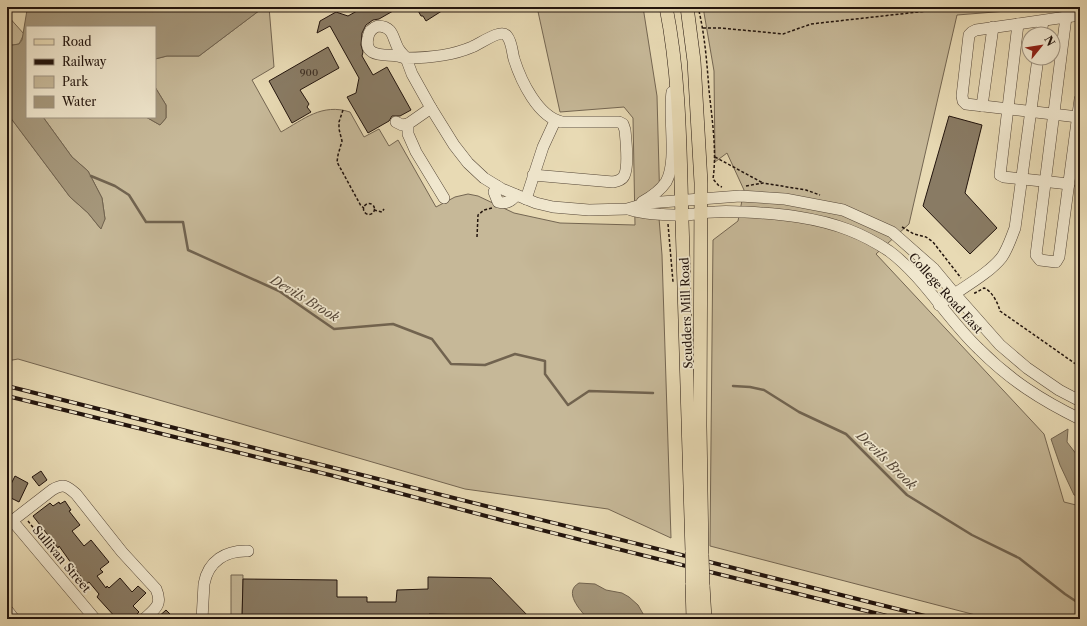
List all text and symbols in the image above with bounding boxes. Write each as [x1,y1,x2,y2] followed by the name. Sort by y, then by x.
[26,26,156,118] legend
[1021,26,1061,66] north arrow
[1041,33,1058,49] text: N
[62,34,92,49] text: Road
[62,54,107,69] text: Railway
[300,66,318,79] house number: 900
[62,74,89,89] text: Park
[61,94,96,109] text: Water
[906,250,987,337] street label: College Road East
[677,256,695,369] street label: Scudders Mill Road
[267,271,342,325] water label: Devils Brook
[853,427,920,493] water label: Devils Brook
[30,523,95,596] street label: Sullivan Street

